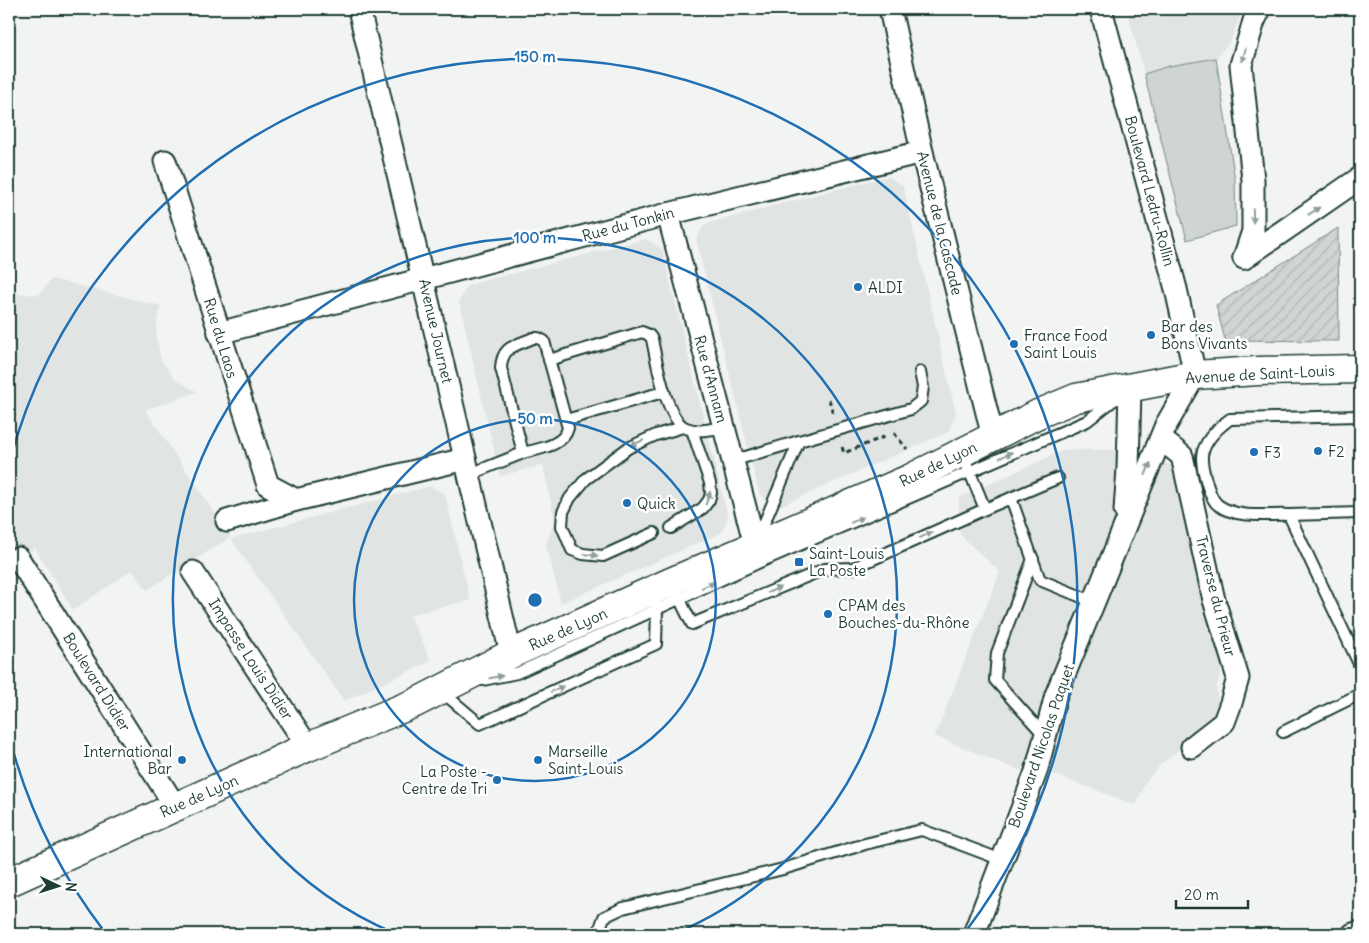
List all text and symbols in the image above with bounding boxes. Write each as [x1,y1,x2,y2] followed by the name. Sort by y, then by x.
[514,47,556,66] text: 150 m
[1240,47,1248,62] one-way arrow
[1121,114,1179,269] street label: Boulevard Ledru-Rollin
[913,149,967,297] street label: Avenue de la Cascade
[580,202,676,245] street label: Rue du Tonkin
[1307,207,1321,216] one-way arrow
[1249,208,1257,224] one-way arrow
[514,228,556,247] text: 100 m
[415,277,457,385] street label: Avenue Journet
[868,278,903,297] place label: ALDI
[852,281,864,293] marker: ALDI
[200,296,242,381] street label: Rue du Laos
[1161,317,1247,353] place label: Bar des Bons Vivants
[1024,326,1108,362] place label: France Food Saint Louis
[1145,329,1157,341] marker: Bar des Bons Vivants
[690,333,732,425] street label: Rue d'Annam
[1008,338,1020,350] marker: France Food Saint Louis
[1185,361,1335,387] street label: Avenue de Saint-Louis
[517,409,553,428] text: 50 m
[896,437,980,491] street label: Rue de Lyon
[630,440,644,448] one-way arrow
[1328,442,1345,461] place label: F2
[1264,443,1281,462] place label: F3
[1312,445,1324,457] marker: F2
[1248,446,1260,458] marker: F3
[999,450,1013,458] one-way arrow
[1145,462,1153,476] one-way arrow
[704,490,712,505] one-way arrow
[637,494,676,513] place label: Quick
[621,497,633,509] marker: Quick
[850,515,864,523] one-way arrow
[919,531,933,539] one-way arrow
[1192,534,1240,658] street label: Traverse du Prieur
[809,544,885,580] place label: Saint-Louis La Poste
[583,551,599,559] one-way arrow
[793,556,805,568] marker: Saint-Louis La Poste
[701,581,715,589] one-way arrow
[767,586,782,593] one-way arrow
[526,591,544,609] centre of rings
[205,595,297,723] street label: Impasse Louis Didier
[838,596,970,632] place label: CPAM des Bouches-du-Rhône
[526,603,610,655] street label: Rue de Lyon
[822,608,834,620] marker: CPAM des Bouches-du-Rhône
[59,629,135,735] street label: Boulevard Didier
[1004,662,1078,830] street label: Boulevard Nicolas Paquet
[488,673,504,681] one-way arrow
[550,685,564,693] one-way arrow
[83,742,172,778] place label: International Bar
[548,742,624,778] place label: Marseille Saint-Louis
[176,754,188,766] marker: International Bar
[532,754,544,766] marker: Marseille Saint-Louis
[402,762,487,798] place label: La Poste - Centre de Tri
[157,770,241,822] street label: Rue de Lyon
[491,774,503,786] marker: La Poste - Centre de Tri
[32,860,82,910] north arrow
[1176,878,1249,910] scale bar
[62,881,80,892] text: N
[1184,885,1219,904] text: 20 m

